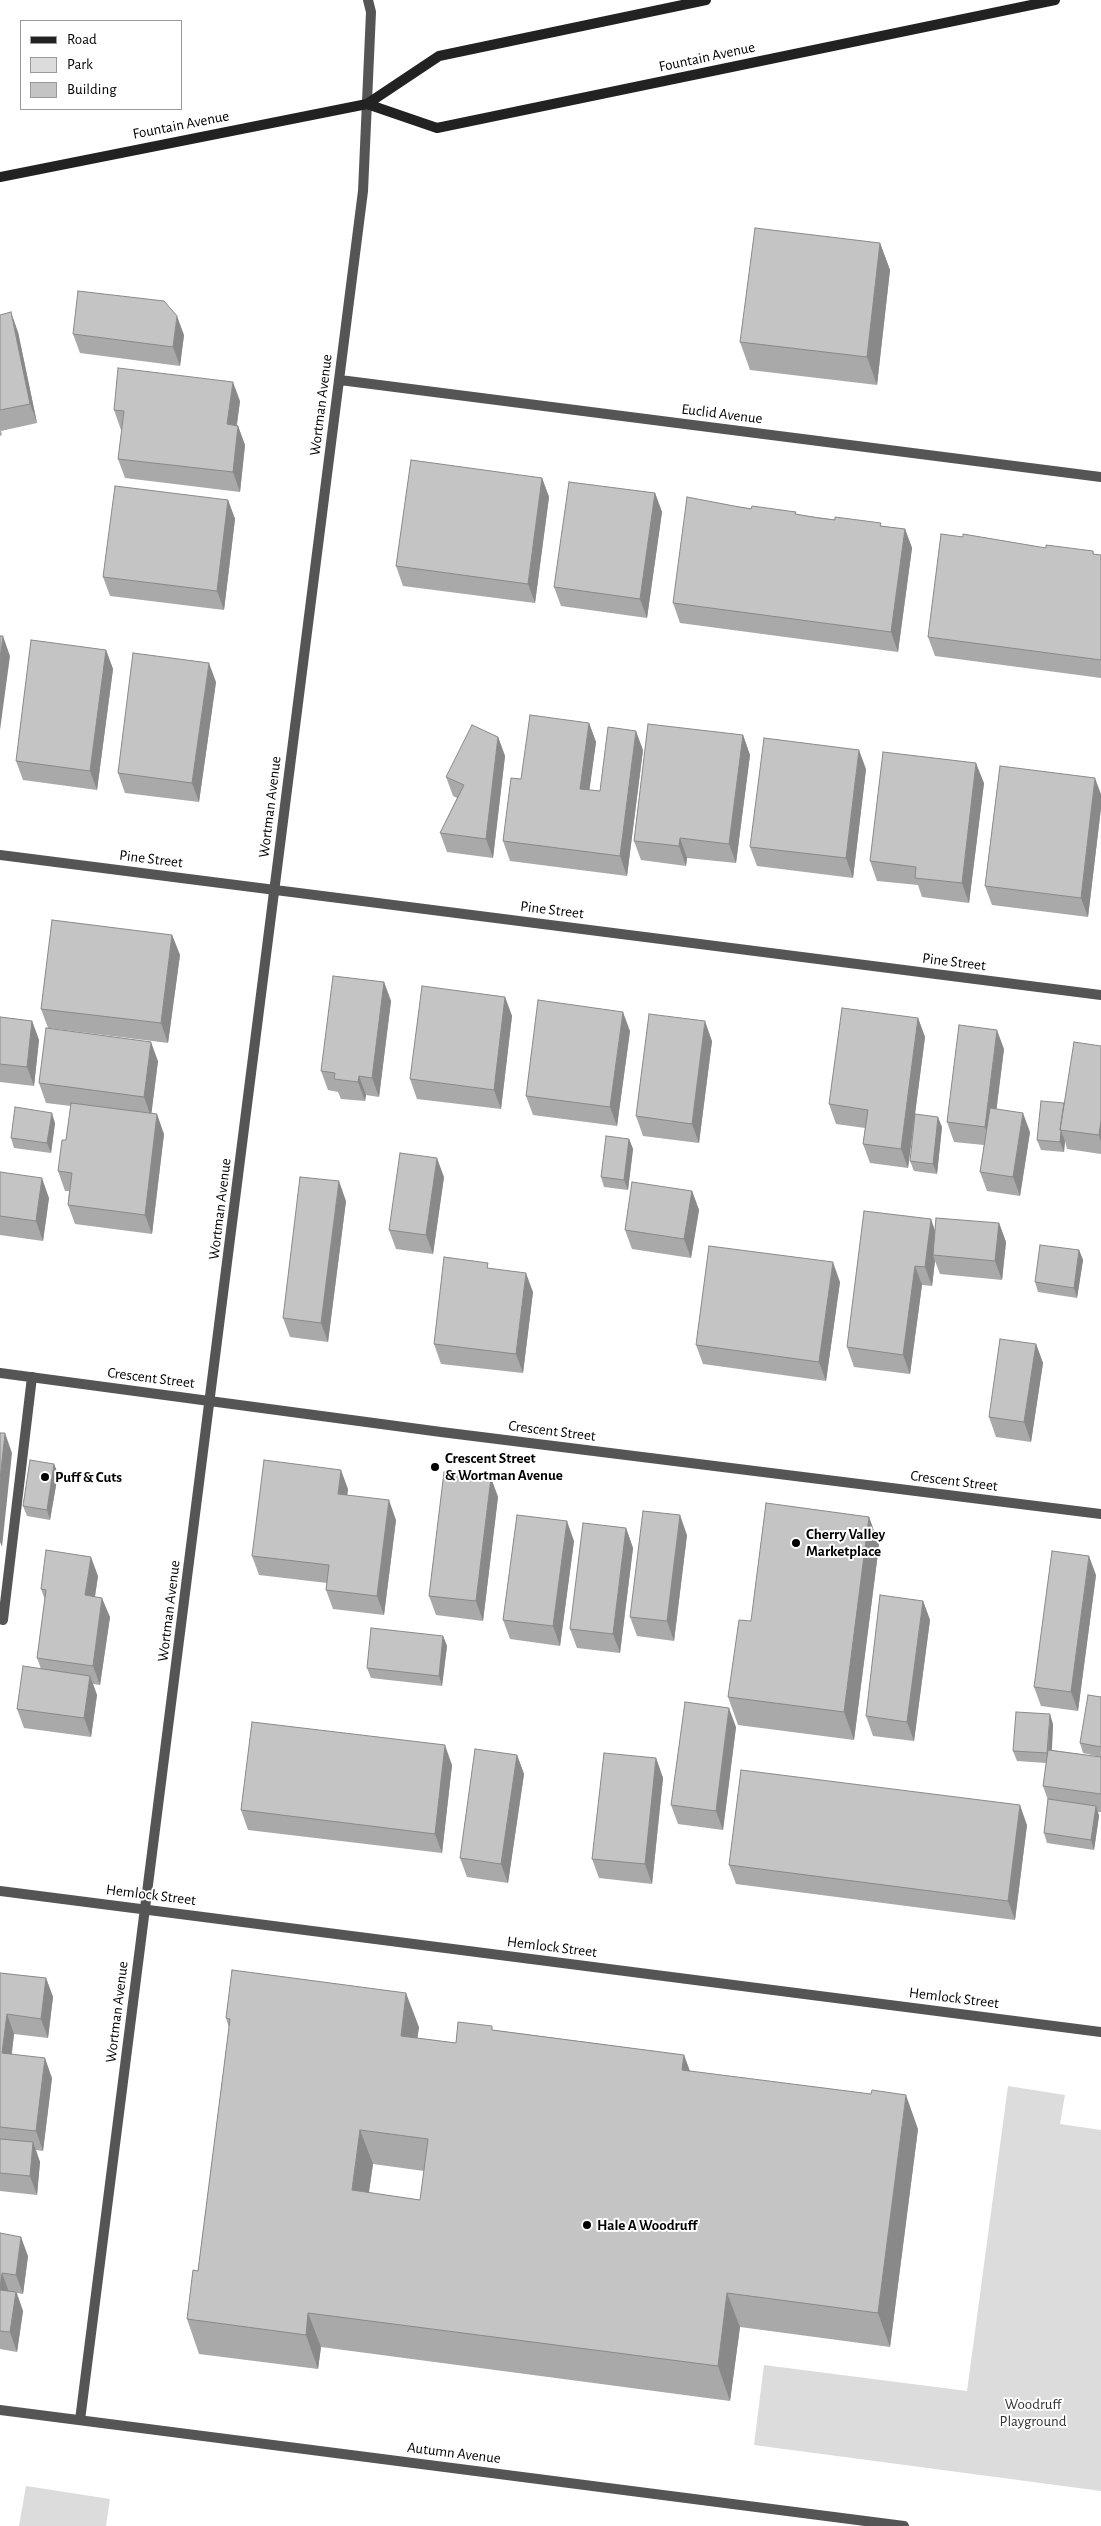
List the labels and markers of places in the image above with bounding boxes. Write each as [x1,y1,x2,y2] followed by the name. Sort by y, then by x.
[445,1449,563,1484] place label: Crescent Street & Wortman Avenue
[429,1461,441,1473] marker: Crescent Street & Wortman Avenue
[55,1468,122,1486] place label: Puff & Cuts
[39,1471,51,1483] marker: Puff & Cuts
[806,1525,885,1560] place label: Cherry Valley Marketplace
[790,1537,802,1549] marker: Cherry Valley Marketplace
[597,2216,697,2234] place label: Hale A Woodruff
[581,2219,593,2231] marker: Hale A Woodruff

